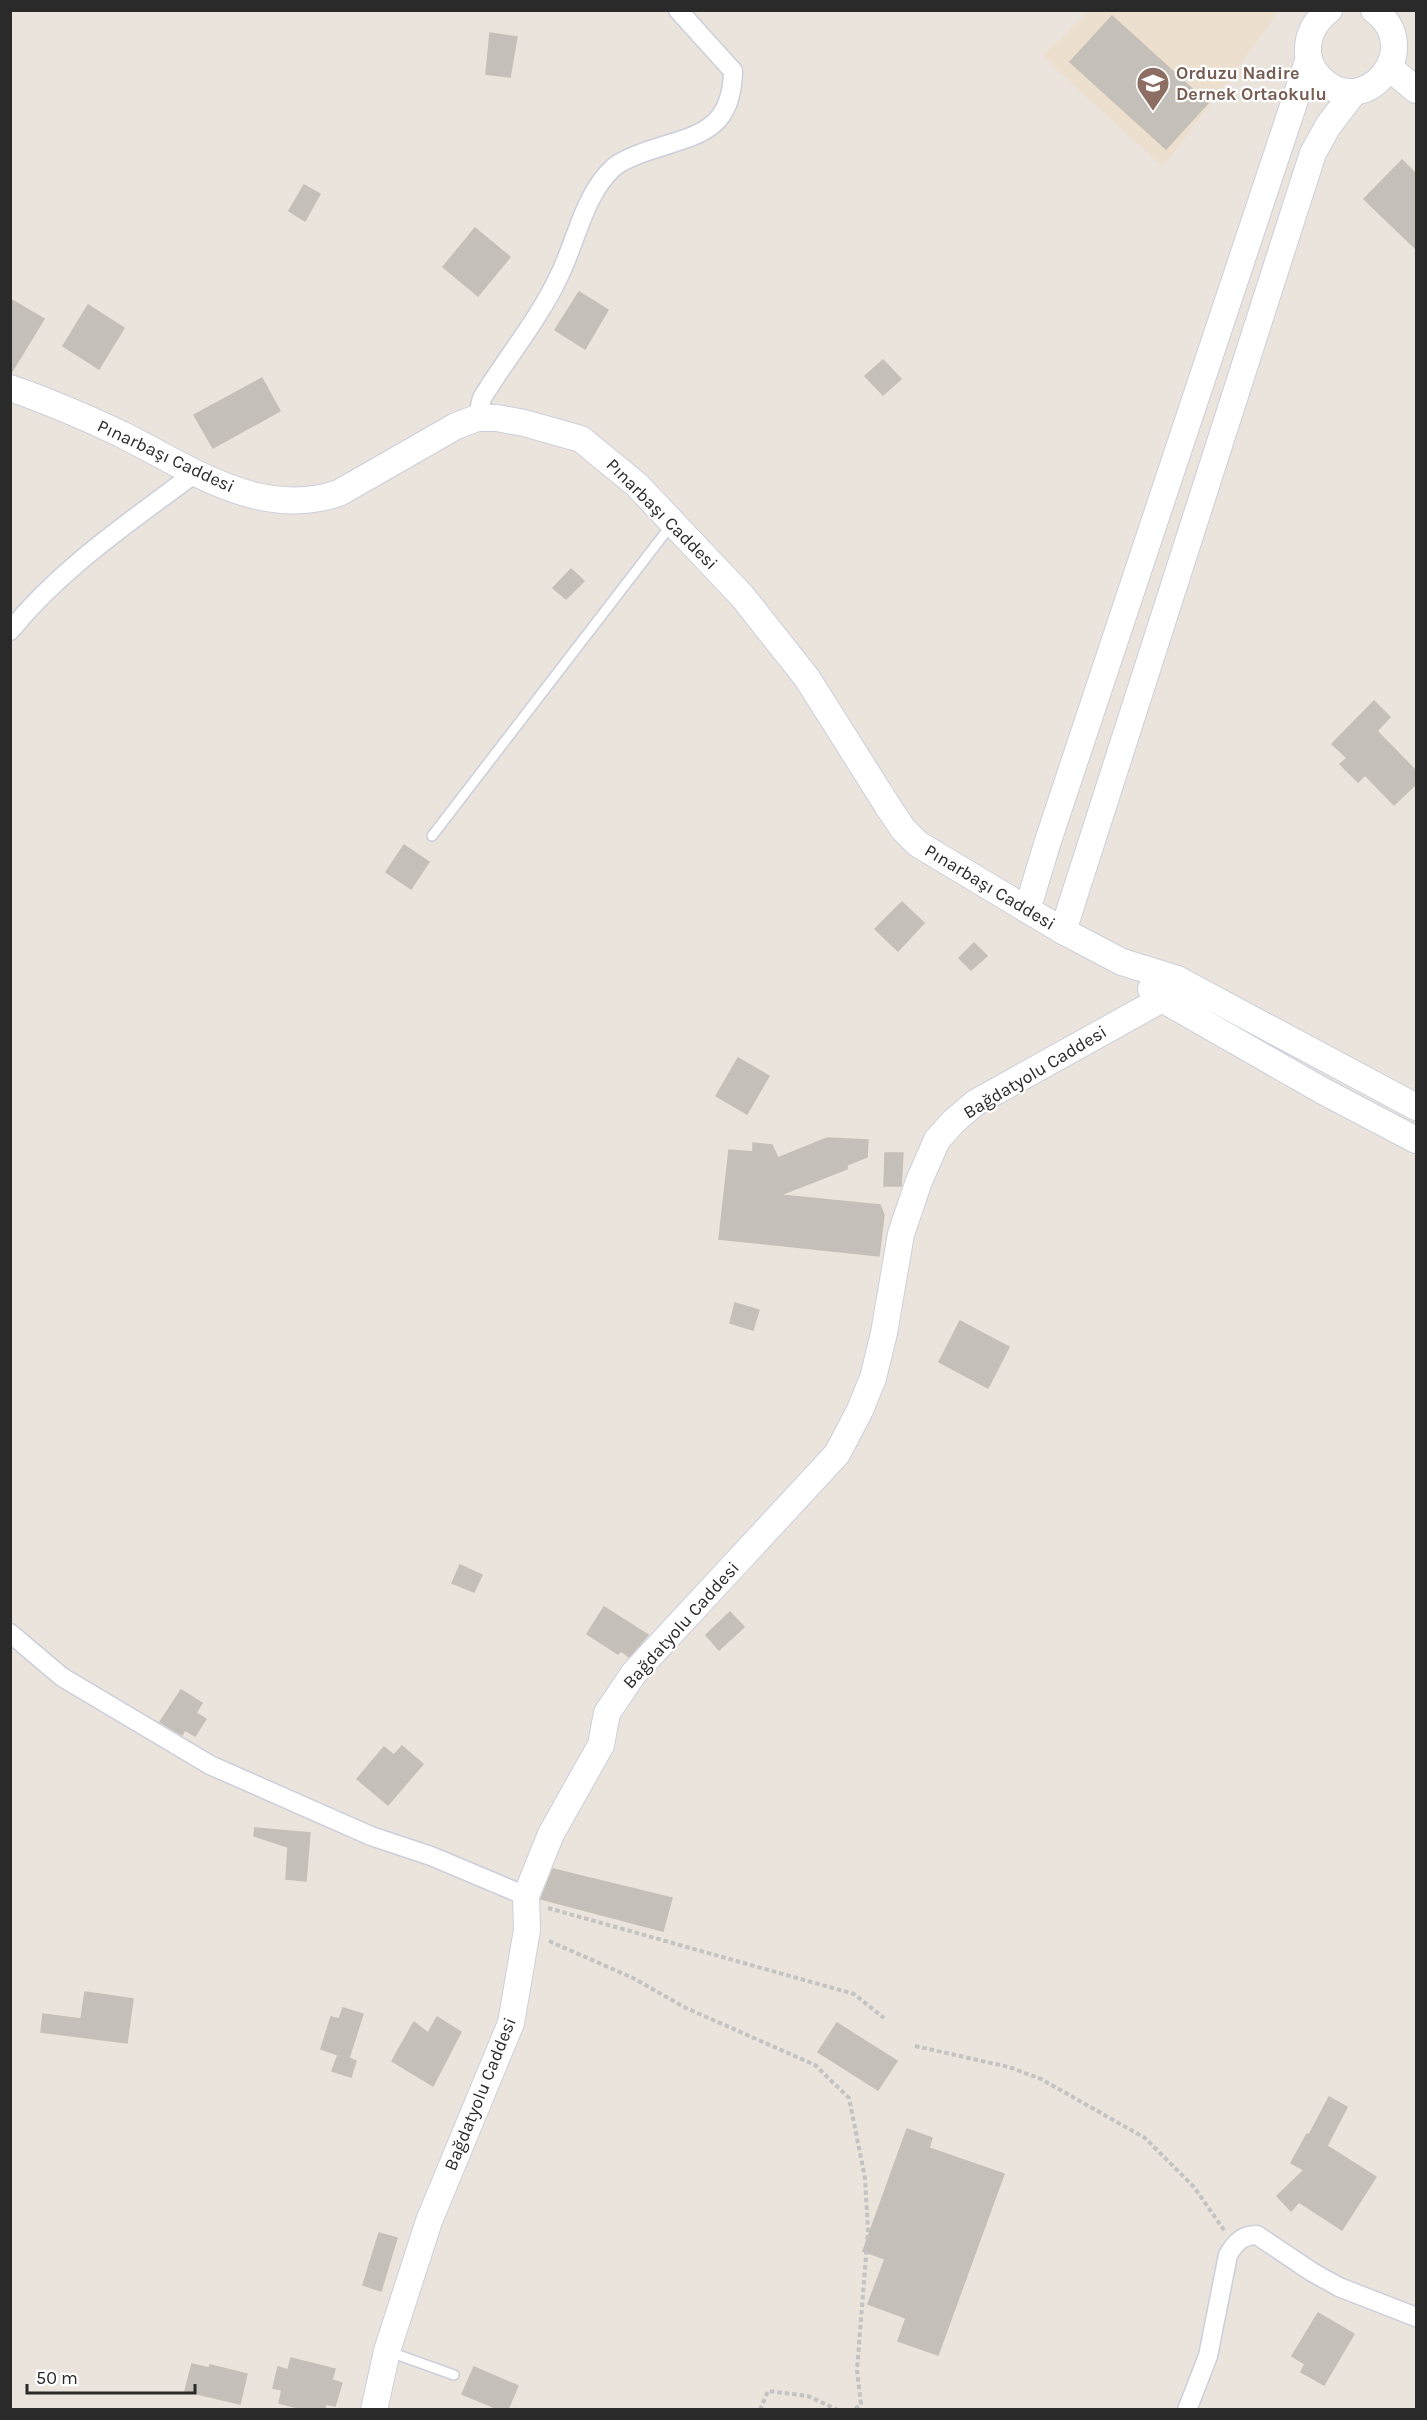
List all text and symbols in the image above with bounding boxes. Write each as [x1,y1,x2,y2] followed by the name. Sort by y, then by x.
[1176,62,1327,105] place label: Orduzu Nadire Dernek Ortaokulu
[1135,65,1171,112] school or university icon: Orduzu Nadire Dernek Ortaokulu
[94,415,238,497] street label: Pınarbaşı Caddesi
[602,454,722,574] street label: Pınarbaşı Caddesi
[921,839,1059,935] street label: Pınarbaşı Caddesi
[959,1020,1111,1124] street label: Bağdatyolu Caddesi
[618,1557,744,1693] street label: Bağdatyolu Caddesi
[439,2014,521,2174] street label: Bağdatyolu Caddesi
[27,2357,195,2395] scale bar
[36,2367,78,2389] text: 50 m

